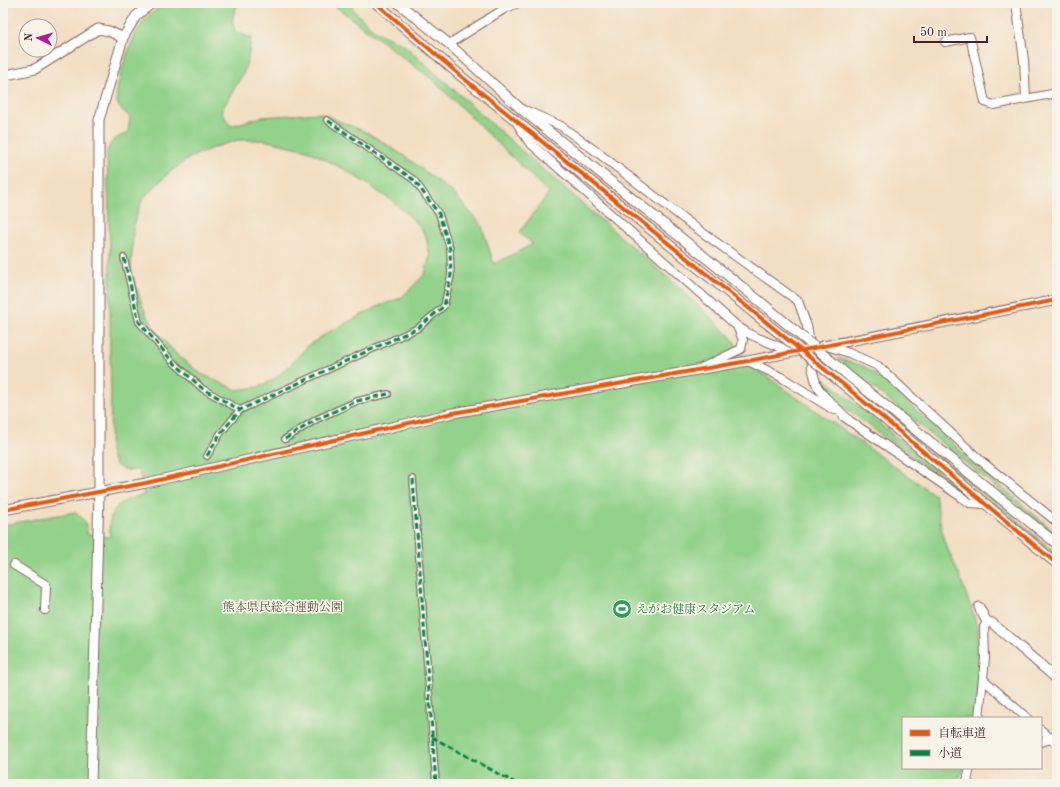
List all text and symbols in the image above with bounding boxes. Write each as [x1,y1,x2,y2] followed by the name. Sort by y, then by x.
[18,18,58,58] north arrow
[914,18,987,44] scale bar
[920,26,947,39] text: 50 m
[24,32,35,42] text: N
[611,598,633,620] sports icon: えがお健康スタジアム
[223,600,343,614] park label: 熊本県民総合運動公園
[636,602,755,616] place label: えがお健康スタジアム
[902,717,1042,769] legend
[938,726,986,740] text: 自転車道
[938,746,962,760] text: 小道

